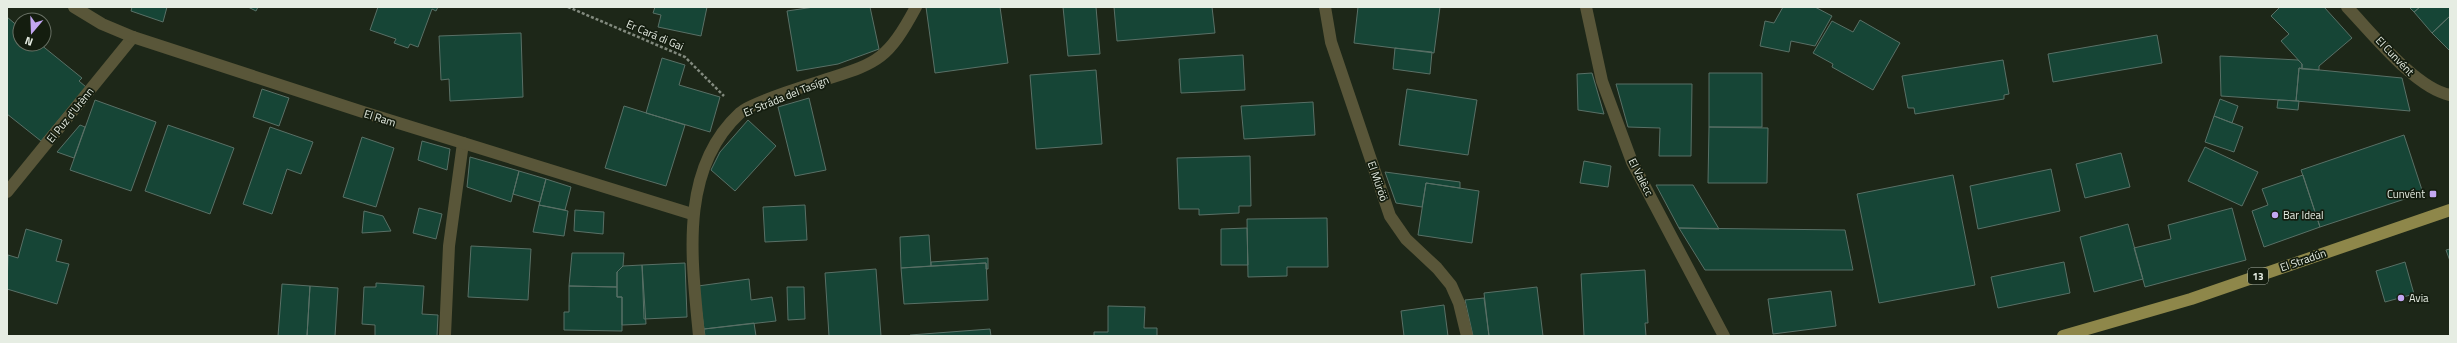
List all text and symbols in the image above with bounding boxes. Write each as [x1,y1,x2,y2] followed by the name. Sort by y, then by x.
[12,12,52,52] north arrow
[624,16,686,54] street label: Er Cará di Gai
[23,33,35,50] text: N
[2372,33,2418,79] street label: El Cunvént
[741,72,831,120] street label: Er Stráda del Tasígn
[43,84,97,146] street label: El Puz d'Urènn
[362,106,398,130] street label: El Ram
[1625,155,1657,199] street label: El Valècc
[1364,159,1392,203] street label: El Müröö
[2387,186,2425,202] place label: Cunvént
[2428,189,2438,199] marker: Cunvént
[2283,207,2324,223] place label: Bar Ideal
[2270,210,2280,220] marker: Bar Ideal
[2278,245,2328,275] street label: El Stradún
[2248,268,2268,284] road number: 13
[2409,290,2429,306] place label: Avia
[2396,293,2406,303] marker: Avia

